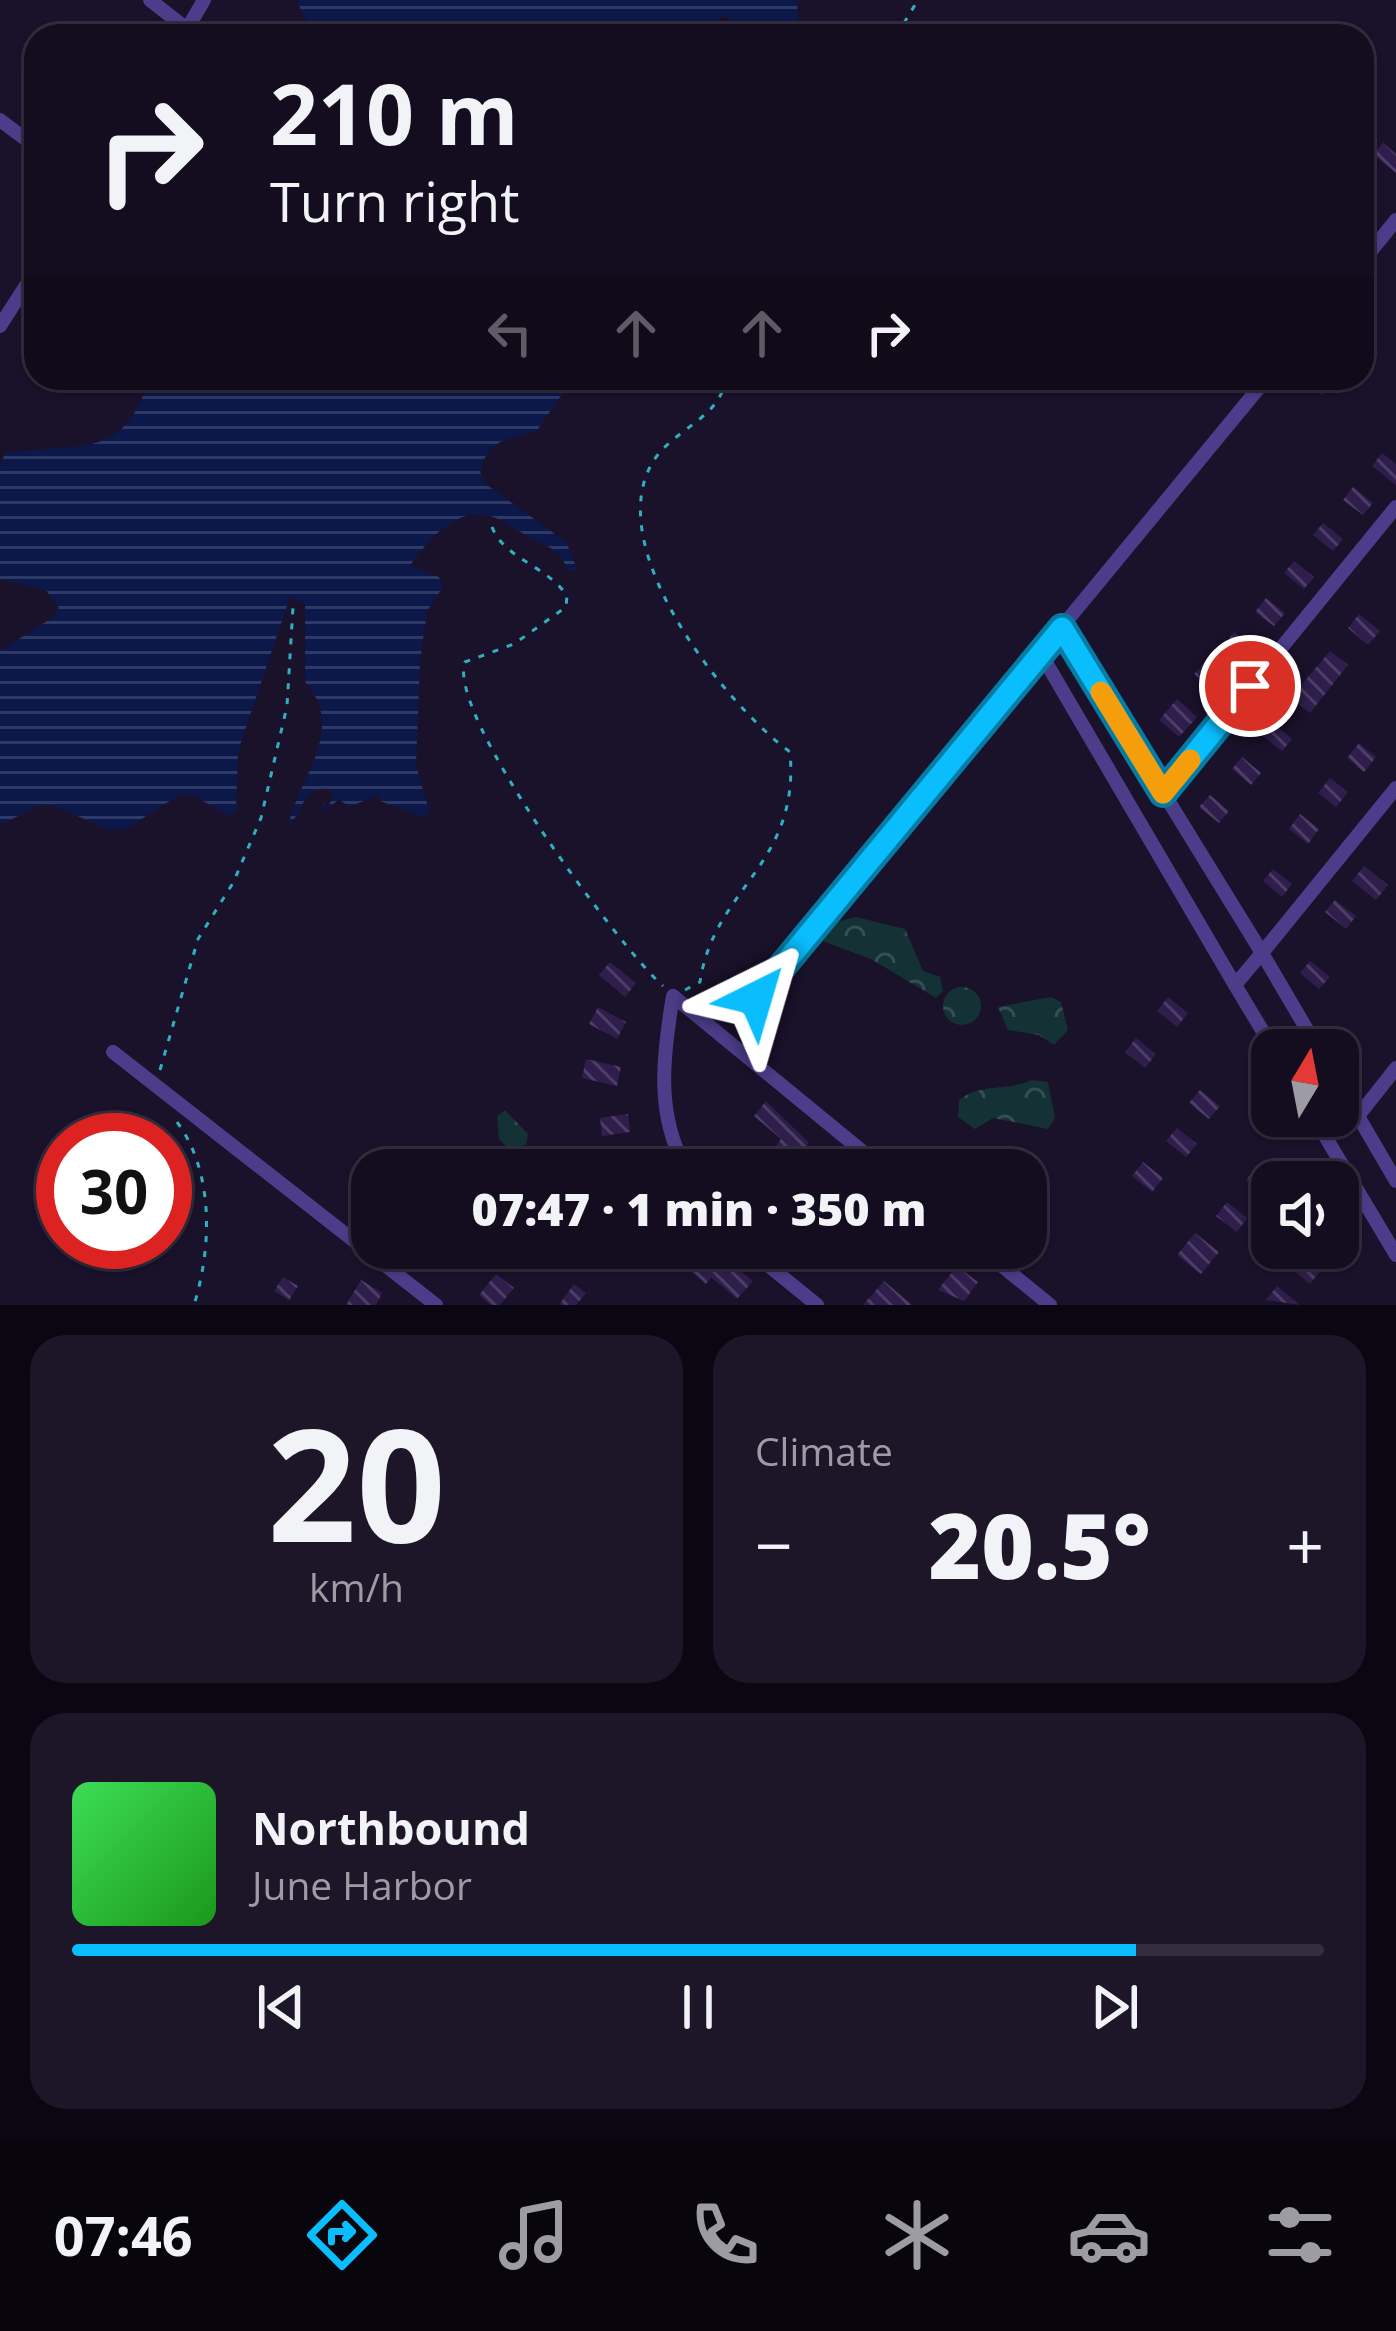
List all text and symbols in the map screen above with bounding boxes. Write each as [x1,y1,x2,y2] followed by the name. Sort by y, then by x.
[270,55,518,170] text: 210 m
[72,72,228,228] icon: right
[270,164,519,238] text: Turn right
[477,300,543,366] icon: left
[603,300,669,366] icon: ahead
[729,300,795,366] icon: ahead
[855,300,921,366] icon: right
[1199,635,1301,737] pin
[1217,653,1283,719] icon: arrive
[693,935,819,1061] position arrow
[1251,1029,1359,1137] north arrow
[1251,1029,1359,1269] map controls
[36,1113,192,1269] speed limit sign: 30
[1251,1161,1359,1269] button: sound
[472,1178,926,1239] text: 07:47 · 1 min · 350 m
[267,1375,446,1588] text: 20
[755,1424,893,1477] text: Climate
[928,1483,1151,1605] text: 20.5°
[755,1499,793,1589] text: −
[1286,1499,1324,1589] text: +
[309,1560,404,1613] text: km/h
[252,1797,530,1858] text: Northbound
[252,1858,472,1911] text: June Harbor
[248,1974,314,2040] icon: previous
[665,1974,731,2040] icon: pause
[1082,1974,1148,2040] icon: next
[300,2193,384,2277] icon: directions
[492,2193,576,2277] icon: music
[683,2193,767,2277] icon: phone
[875,2193,959,2277] icon: climate
[1067,2193,1151,2277] icon: car
[1258,2193,1342,2277] icon: filters
[54,2198,193,2272] text: 07:46

